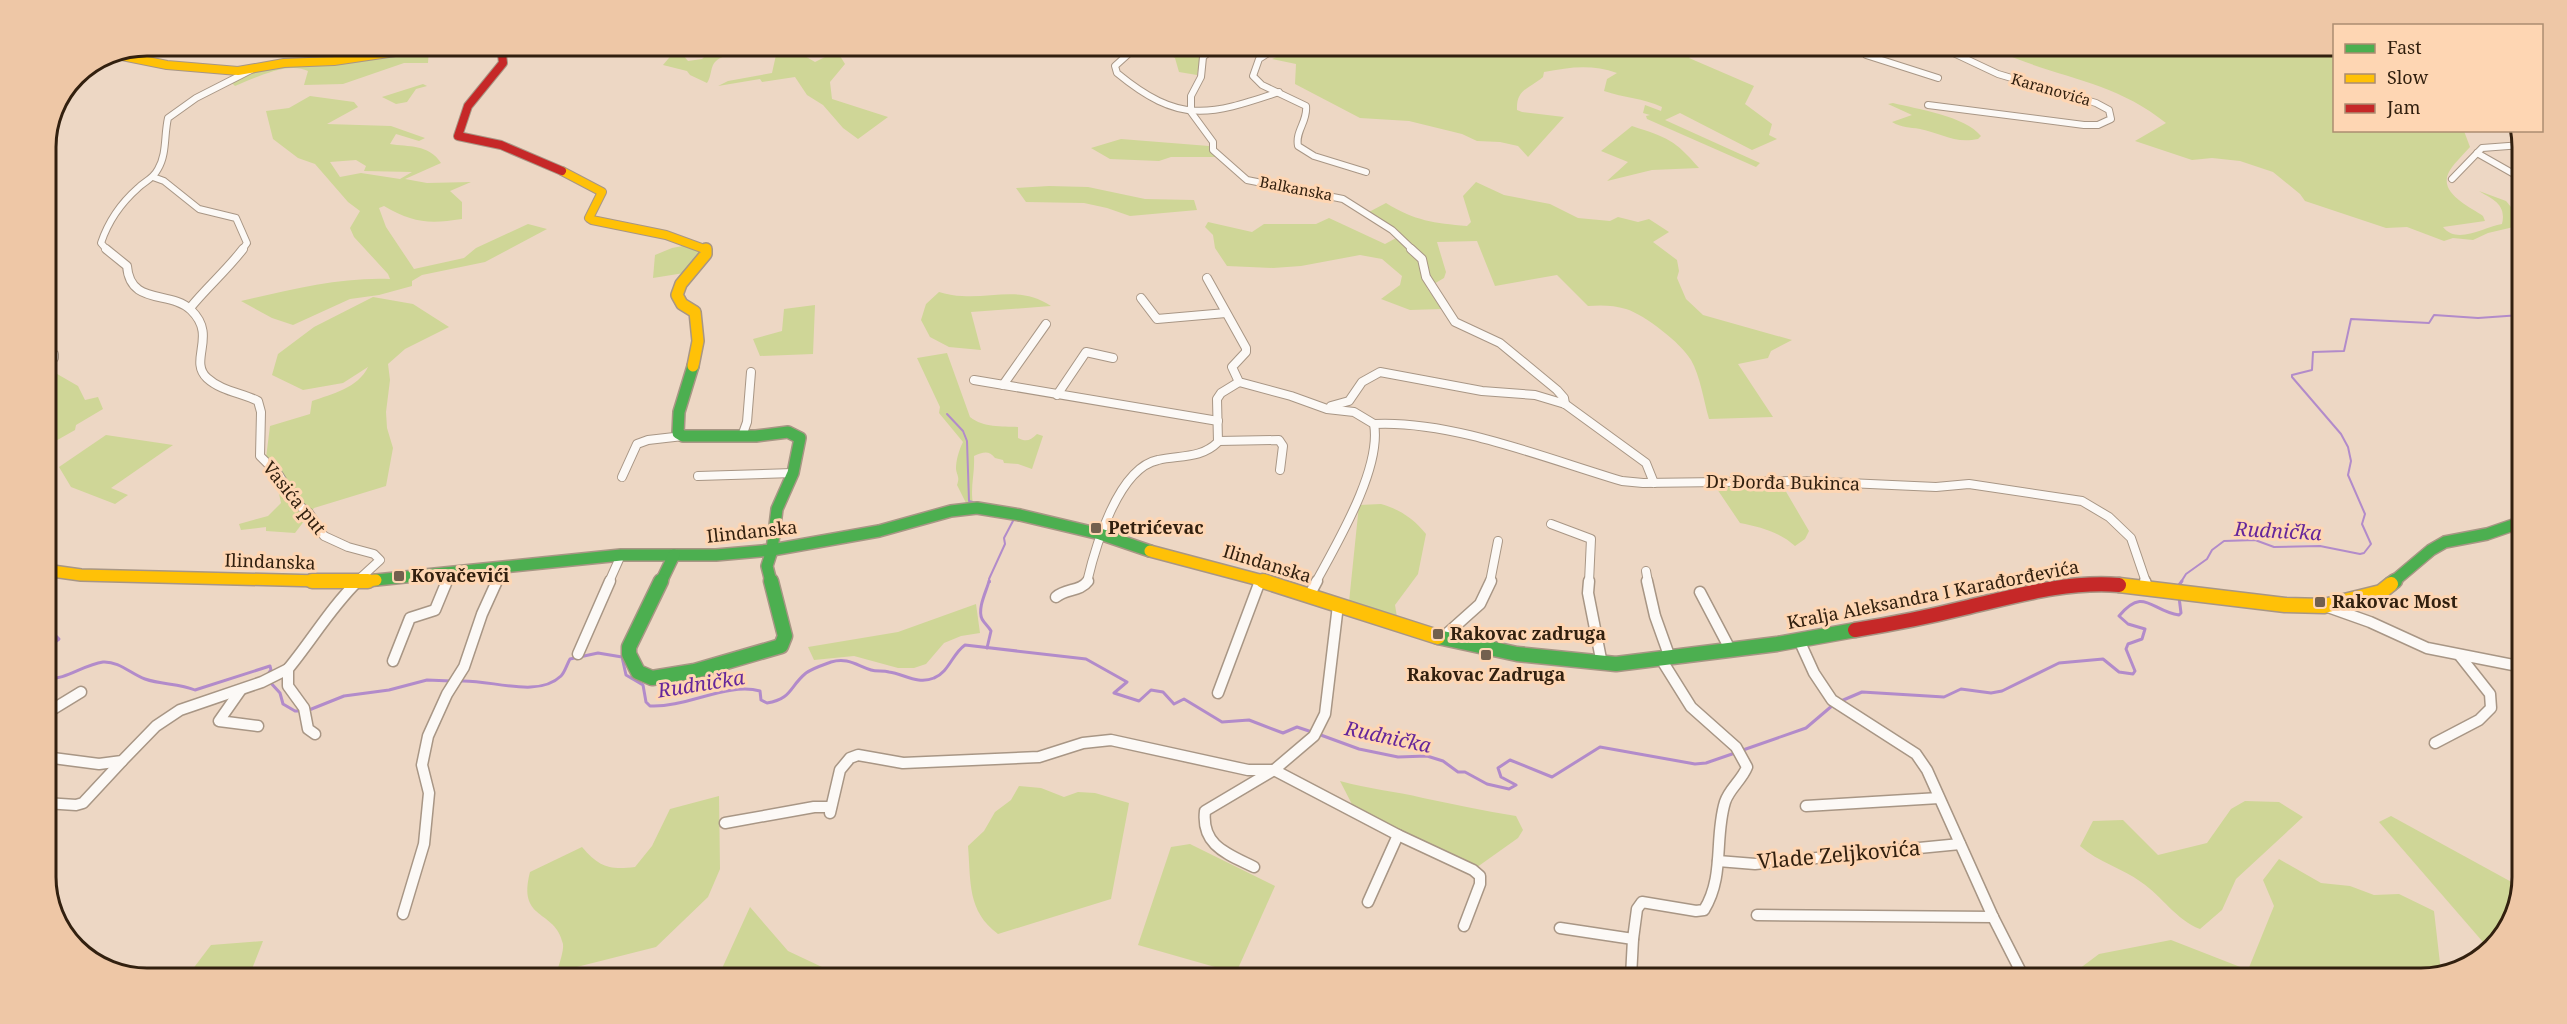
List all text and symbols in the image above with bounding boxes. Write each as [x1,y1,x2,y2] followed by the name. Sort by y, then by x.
[2333,24,2543,132] legend
[2387,35,2422,59] text: Fast
[2387,65,2429,89] text: Slow
[2009,68,2093,110] street label: Karanovića
[2386,95,2421,119] text: Jam
[1258,171,1334,205] street label: Balkanska
[258,456,332,539] street label: Vasića put
[1706,469,1860,495] street label: Dr Đorđa Bukinca
[705,514,798,548] street label: Ilindanska
[1108,515,1204,539] place label: Petrićevac
[2233,515,2323,546] water label: Rudnička
[1089,521,1103,535] marker: Petrićevac
[1220,538,1314,588] street label: Ilindanska
[224,547,316,575] street label: Ilindanska
[1785,554,2081,634] street label: Kralja Aleksandra I Karađorđevića
[411,563,510,587] place label: Kovačevići
[392,569,406,583] marker: Kovačevići
[2332,589,2458,613] place label: Rakovac Most
[2313,595,2327,609] marker: Rakovac Most
[1450,621,1606,645] place label: Rakovac zadruga
[1431,627,1445,641] marker: Rakovac zadruga
[1479,648,1493,662] marker: Rakovac Zadruga
[1407,662,1565,686] place label: Rakovac Zadruga
[655,663,747,704] water label: Rudnička
[1341,714,1434,759] water label: Rudnička
[1756,833,1922,875] street label: Vlade Zeljkovića

